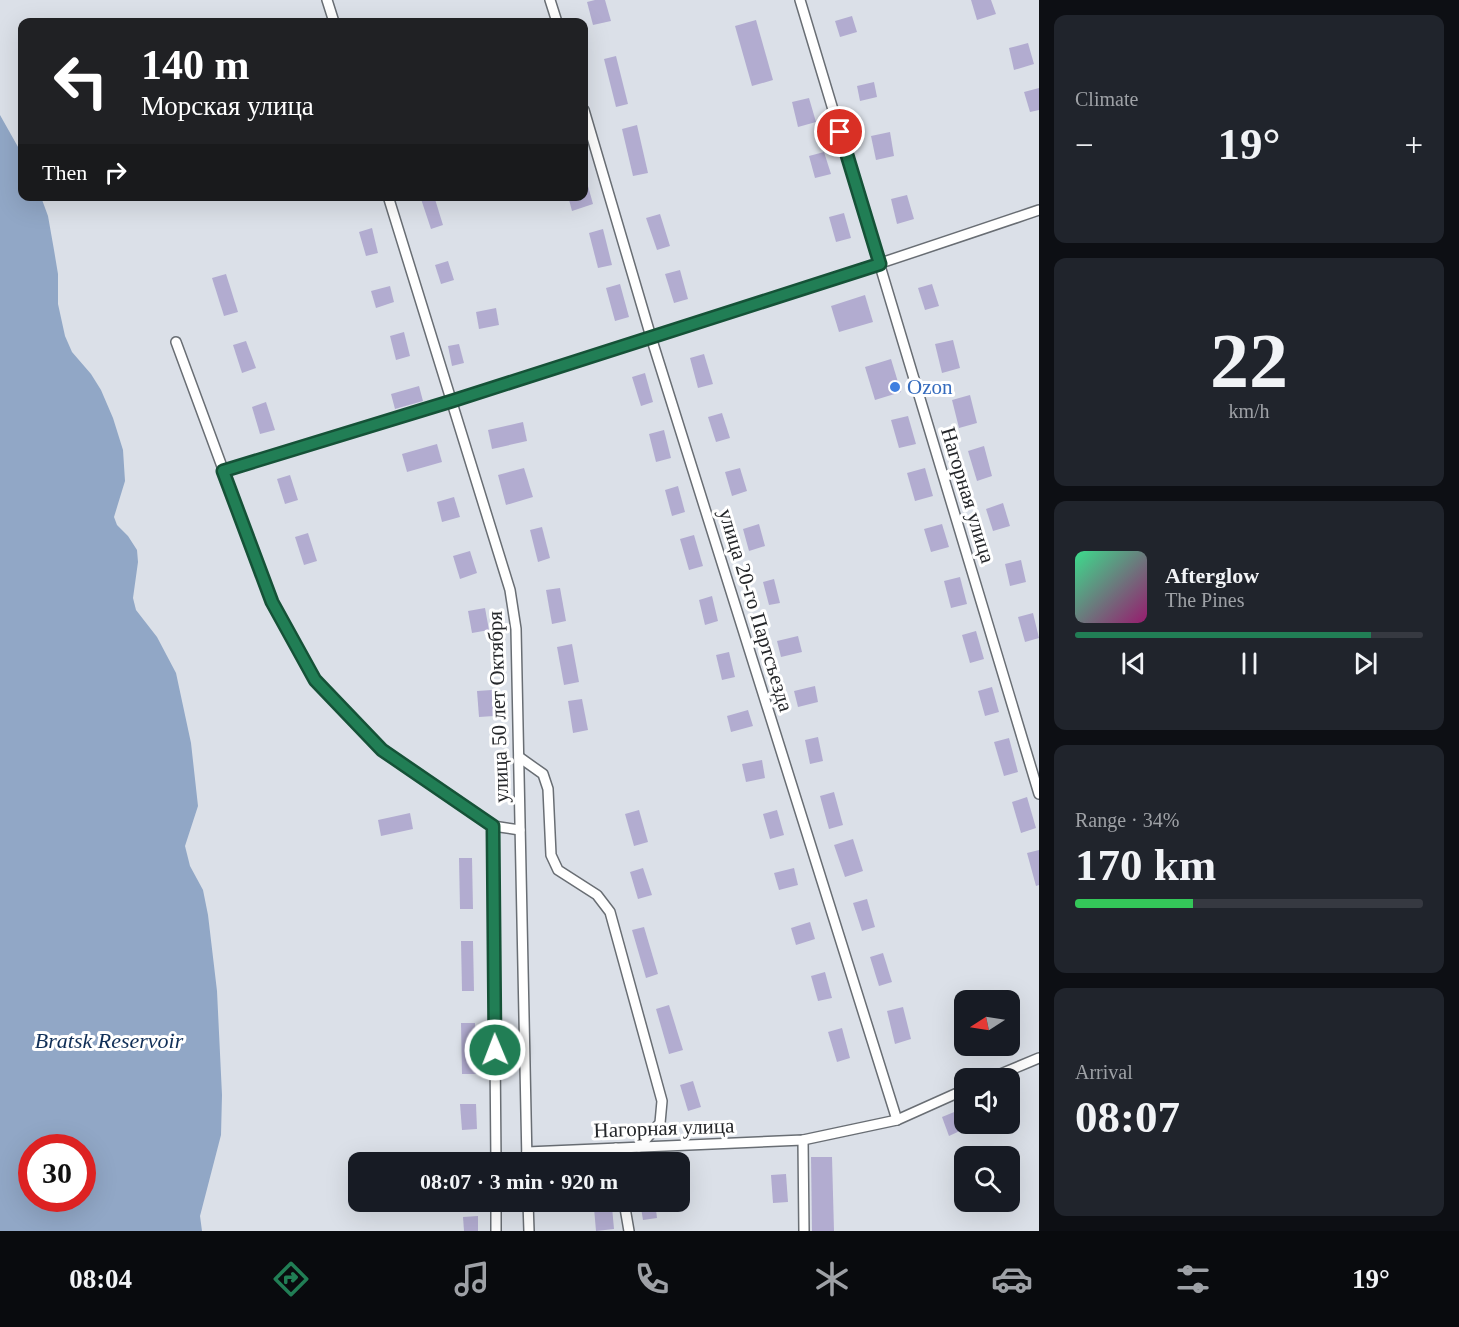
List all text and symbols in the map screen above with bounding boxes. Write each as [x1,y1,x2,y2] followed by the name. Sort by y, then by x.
[42,42,120,120] icon: left
[141,42,250,88] text: 140 m
[1075,88,1138,110] text: Climate
[141,91,314,121] text: Морская улица
[814,106,865,157] pin
[823,115,856,148] icon: arrive
[1218,119,1281,169] text: 19°
[1075,127,1094,163] text: −
[1404,127,1423,163] text: +
[99,156,132,189] icon: right
[42,160,87,185] text: Then
[1210,317,1288,404] text: 22
[907,375,953,399] place label: Ozon
[888,380,902,394] marker: Ozon
[1228,400,1270,422] text: km/h
[936,424,1000,567] street label: Нагорная улица
[714,506,798,715] street label: улица 20-го Партсъезда
[1165,563,1259,588] text: Afterglow
[1165,589,1244,611] text: The Pines
[483,610,513,803] street label: улица 50 лет Октября
[1117,647,1150,680] icon: previous
[1233,647,1266,680] icon: pause
[1349,647,1382,680] icon: next
[1075,809,1179,831] text: Range · 34%
[1075,840,1216,890] text: 170 km
[954,990,1020,1056] north arrow
[954,990,1020,1212] map controls
[463,1018,527,1082] position arrow
[35,1028,184,1053] water label: Bratsk Reservoir
[1075,1061,1133,1083] text: Arrival
[954,1068,1020,1134] button: sound
[1075,1092,1180,1142] text: 08:07
[593,1114,736,1142] street label: Нагорная улица
[18,1134,96,1212] speed limit sign: 30
[954,1146,1020,1212] button: search
[420,1169,618,1194] text: 08:07 · 3 min · 920 m
[270,1258,312,1300] icon: directions
[451,1258,493,1300] icon: music
[631,1258,673,1300] icon: phone
[811,1258,853,1300] icon: climate
[991,1258,1033,1300] icon: car
[1172,1258,1214,1300] icon: filters
[69,1264,132,1294] text: 08:04
[1352,1264,1390,1294] text: 19°

